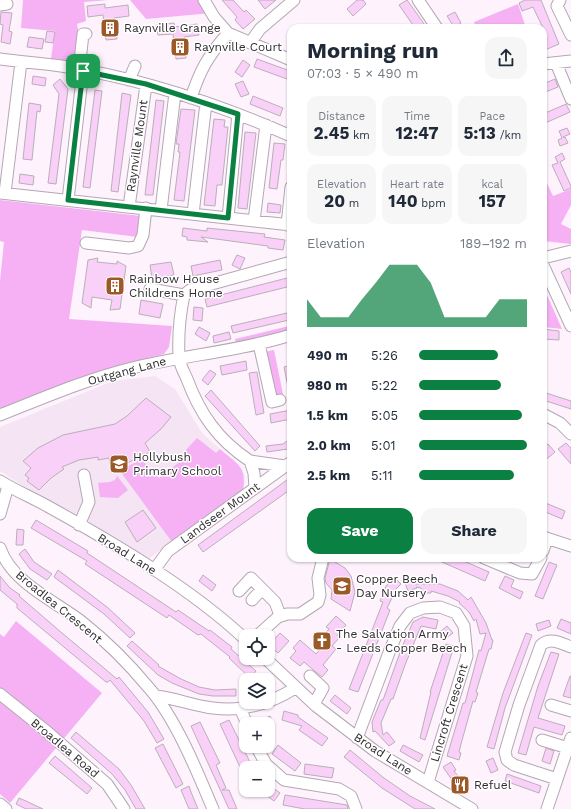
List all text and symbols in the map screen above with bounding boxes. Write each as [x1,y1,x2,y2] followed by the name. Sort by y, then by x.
[99,17,121,39] building icon: Raynville Grange
[124,21,221,35] place label: Raynville Grange
[169,36,191,58] building icon: Raynville Court
[485,37,527,79] button: share
[307,38,439,63] text: Morning run
[194,40,282,54] place label: Raynville Court
[66,54,100,88] pin
[72,60,94,82] icon: arrive
[307,66,418,81] text: 07:03 · 5 × 490 m
[124,99,150,193] street label: Raynville Mount
[318,110,365,123] text: Distance
[404,110,430,123] text: Time
[480,110,505,123] text: Pace
[313,123,349,143] text: 2.45
[395,123,439,143] text: 12:47
[463,123,496,143] text: 5:13
[349,129,370,142] text: km
[496,129,521,142] text: /km
[317,178,366,191] text: Elevation
[390,178,444,191] text: Heart rate
[481,178,503,191] text: kcal
[324,191,345,211] text: 20
[388,191,418,211] text: 140
[479,191,506,211] text: 157
[345,197,359,210] text: m
[418,197,446,210] text: bpm
[307,236,365,251] text: Elevation
[460,236,527,251] text: 189–192 m
[129,272,223,300] place label: Rainbow House Childrens Home
[104,275,126,297] building icon: Rainbow House Childrens Home
[307,348,348,363] text: 490 m
[371,348,398,363] text: 5:26
[86,354,168,388] street label: Outgang Lane
[307,378,347,393] text: 980 m
[371,378,398,393] text: 5:22
[307,408,348,423] text: 1.5 km
[371,408,398,423] text: 5:05
[307,438,351,453] text: 2.0 km
[371,438,396,453] text: 5:01
[133,450,222,478] place label: Hollybush Primary School
[108,453,130,475] school or university icon: Hollybush Primary School
[307,468,350,483] text: 2.5 km
[371,468,393,483] text: 5:11
[177,479,263,547] street label: Landseer Mount
[307,508,413,554] button: Save
[421,508,527,554] button: Share
[95,530,159,578] street label: Broad Lane
[13,568,105,646] street label: Broadlea Crescent
[356,572,438,600] place label: Copper Beech Day Nursery
[331,575,353,597] school or university icon: Copper Beech Day Nursery
[336,627,467,655] place label: The Salvation Army - Leeds Copper Beech
[239,629,275,797] map controls
[239,629,275,665] button: locate
[311,630,333,652] church icon: The Salvation Army - Leeds Copper Beech
[427,662,471,764] street label: Lincroft Crescent
[239,673,275,709] button: layers
[28,715,102,781] street label: Broadlea Road
[239,717,275,753] button: +
[351,730,415,778] street label: Broad Lane
[239,761,275,797] button: −
[449,774,471,796] restaurant icon: Refuel
[474,778,512,792] place label: Refuel

